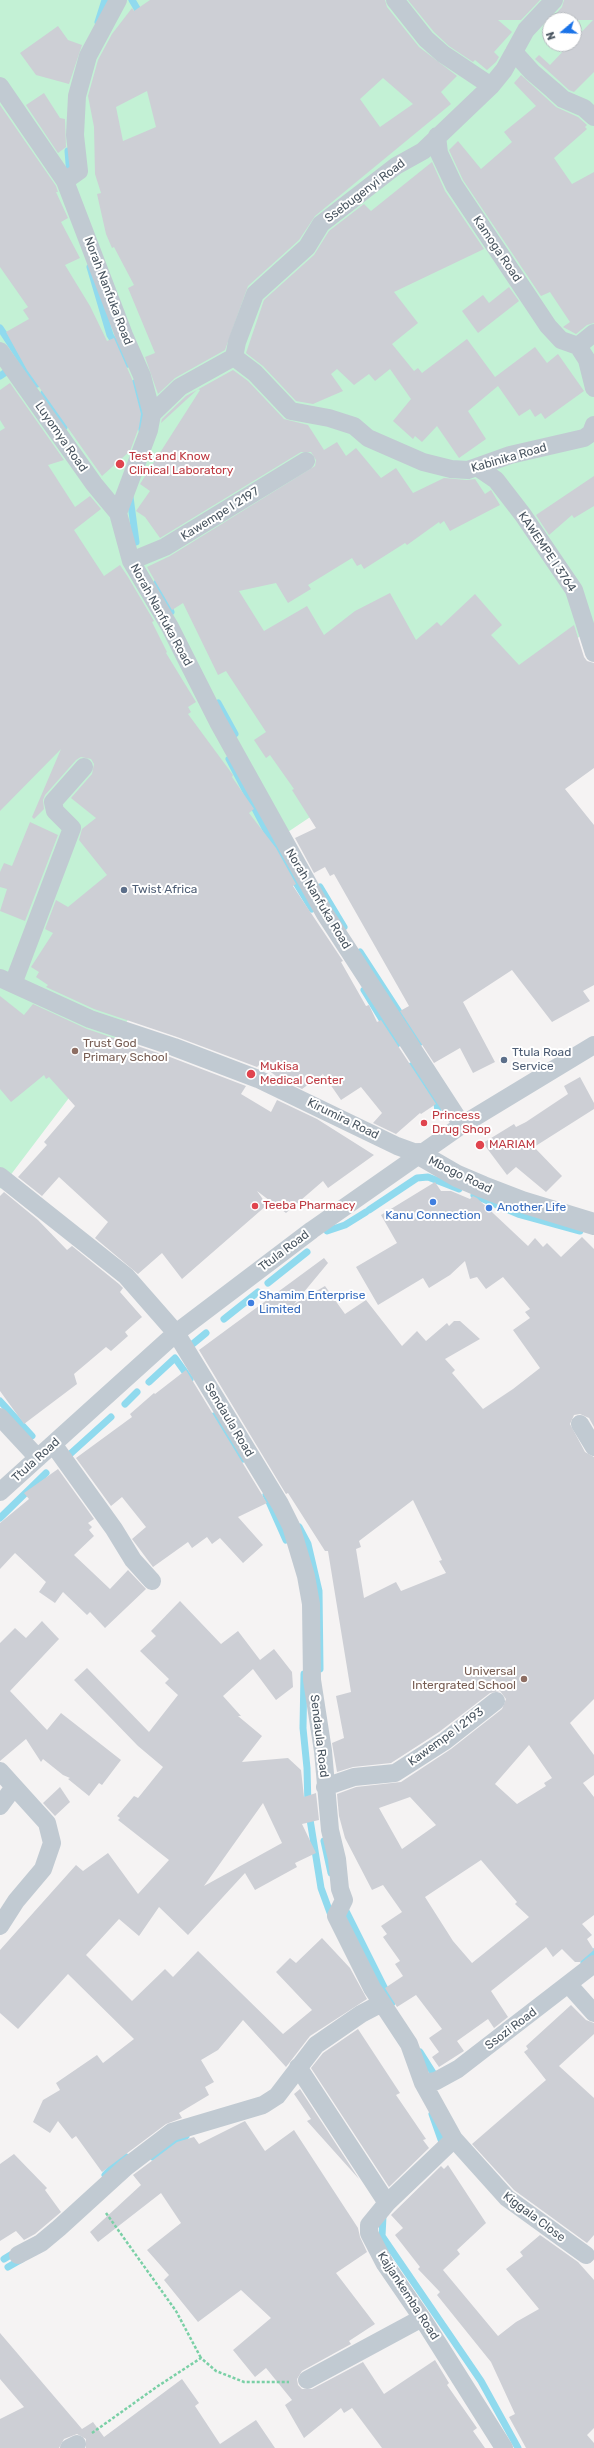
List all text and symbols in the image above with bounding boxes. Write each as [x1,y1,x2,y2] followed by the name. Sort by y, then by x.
[542,12,582,52] north arrow
[544,30,559,42] text: N
[322,156,408,226] street label: Ssebugenyi Road
[470,213,524,285] street label: Kamoga Road
[81,235,135,347] street label: Norah Nanfuka Road
[32,399,90,475] street label: Luyomya Road
[470,440,548,476] street label: Kabinika Road
[129,450,233,478] place label: Test and Know Clinical Laboratory
[114,458,126,470] marker: Test and Know Clinical Laboratory
[178,484,262,544] street label: Kawempe I 2197
[515,509,579,595] street label: KAWEMPE I 3764
[127,561,195,669] street label: Norah Nanfuka Road
[282,846,354,952] street label: Norah Nanfuka Road
[132,883,197,897] place label: Twist Africa
[119,885,129,895] marker: Twist Africa
[83,1037,168,1065] place label: Trust God Primary School
[70,1046,80,1056] marker: Trust God Primary School
[512,1046,571,1074] place label: Ttula Road Service
[499,1055,509,1065] marker: Ttula Road Service
[260,1060,343,1088] place label: Mukisa Medical Center
[245,1068,257,1080] marker: Mukisa Medical Center
[305,1095,381,1143] street label: Kirumira Road
[432,1109,491,1137] place label: Princess Drug Shop
[419,1118,429,1128] marker: Princess Drug Shop
[489,1138,535,1152] place label: MARIAM
[474,1139,486,1151] marker: MARIAM
[426,1153,494,1197] street label: Mbogo Road
[428,1197,438,1207] marker: Kanu Connection
[263,1199,355,1213] place label: Teeba Pharmacy
[250,1201,260,1211] marker: Teeba Pharmacy
[497,1201,566,1215] place label: Another Life
[484,1203,494,1213] marker: Another Life
[385,1209,481,1223] place label: Kanu Connection
[256,1227,312,1275] street label: Ttula Road
[259,1289,365,1317] place label: Shamim Enterprise Limited
[246,1298,256,1308] marker: Shamim Enterprise Limited
[201,1381,257,1459] street label: Sendaula Road
[9,1435,63,1485] street label: Ttula Road
[412,1665,516,1693] place label: Universal Intergrated School
[519,1674,529,1684] marker: Universal Intergrated School
[307,1694,331,1778] street label: Sendaula Road
[405,1705,487,1769] street label: Kawempe I 2193
[482,2005,540,2053] street label: Ssozi Road
[500,2189,568,2245] street label: Kiggala Close
[374,2249,442,2343] street label: Kajjankemba Road

